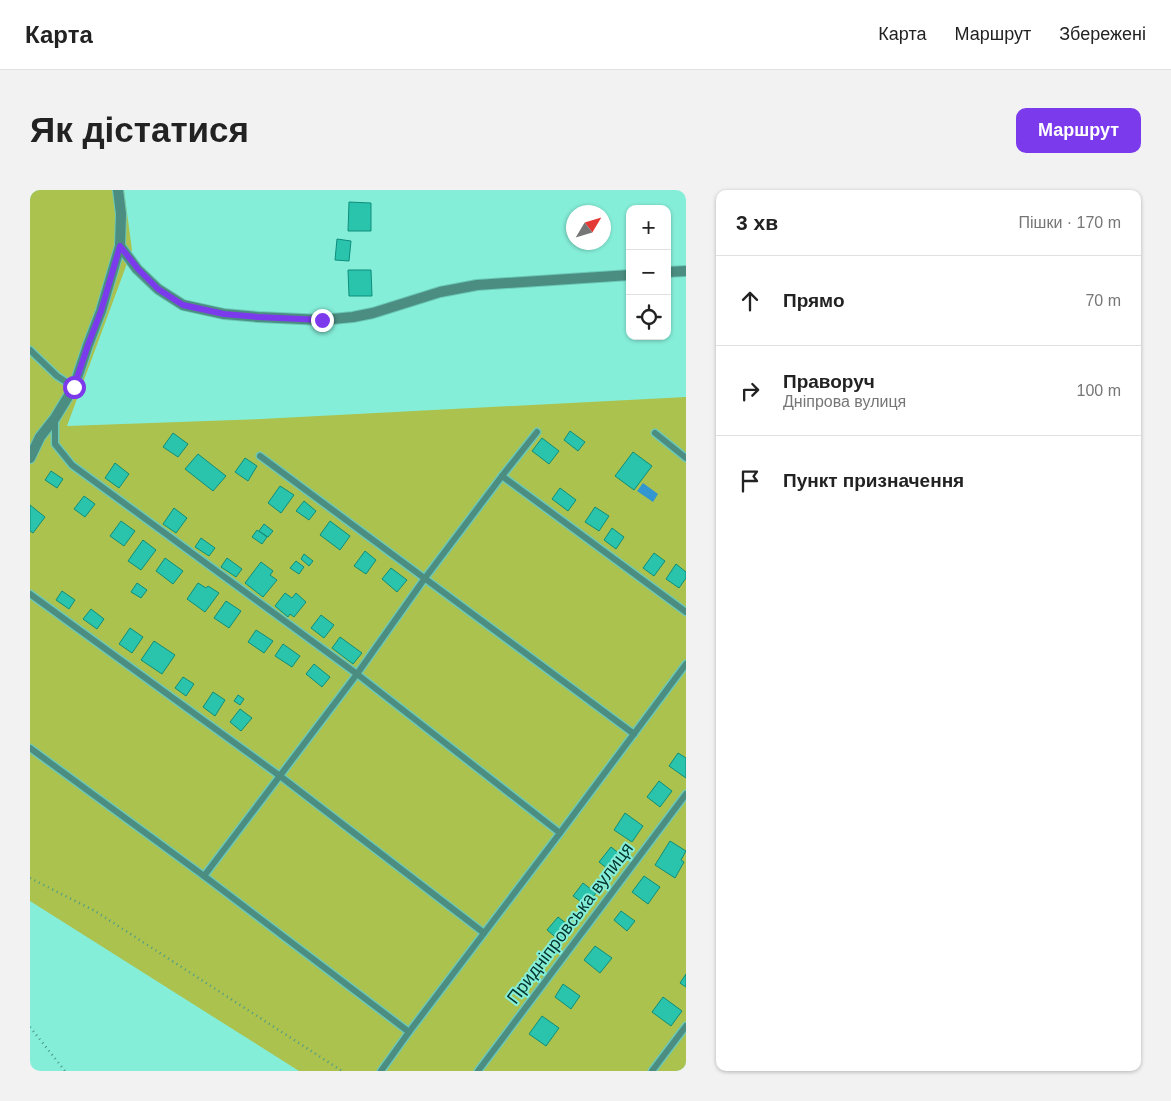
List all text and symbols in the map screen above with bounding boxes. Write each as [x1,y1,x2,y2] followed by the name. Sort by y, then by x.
[25,21,93,48] text: Карта
[878,24,926,44] text: Карта
[954,24,1031,44] text: Маршрут
[1059,24,1146,44] text: Збережені
[1016,108,1141,153] button: Маршрут
[30,110,249,149] text: Як дістатися
[566,205,611,250] north arrow
[626,205,671,340] map controls
[626,205,671,250] button: +
[736,211,778,234] text: 3 хв
[1018,214,1121,231] text: Пішки · 170 m
[626,250,671,295] button: −
[736,287,764,315] icon: ahead
[783,290,845,311] text: Прямо
[1085,292,1121,309] text: 70 m
[626,295,671,340] button: locate
[311,309,334,332] route end
[783,371,875,392] text: Праворуч
[63,376,86,399] route start
[736,377,764,405] icon: right
[1077,382,1121,399] text: 100 m
[783,393,906,410] text: Дніпрова вулиця
[736,467,764,495] icon: arrive
[783,470,964,491] text: Пункт призначення
[503,838,637,1008] street label: Придніпровська вулиця

